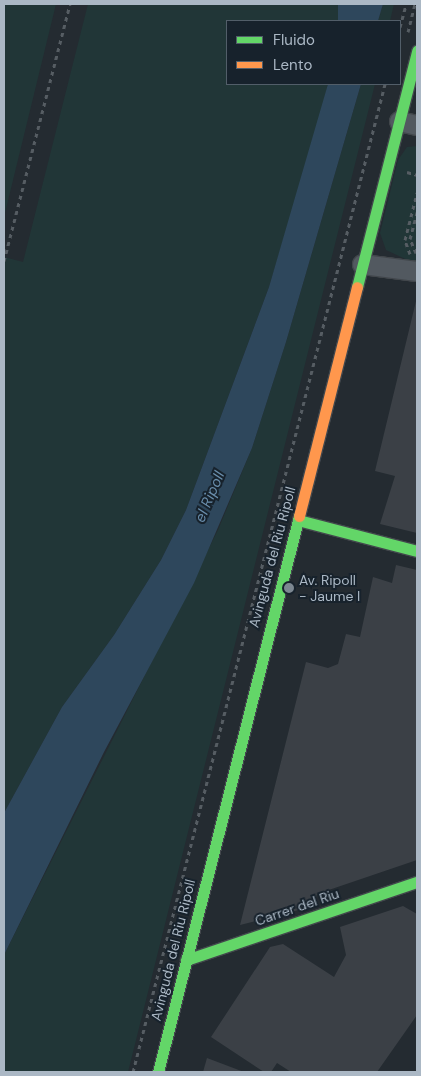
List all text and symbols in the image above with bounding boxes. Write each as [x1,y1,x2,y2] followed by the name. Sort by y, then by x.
[226,20,401,85] legend
[273,30,315,50] text: Fluido
[273,55,312,75] text: Lento
[191,469,229,525] water label: el Ripoll
[245,485,299,629] street label: Avinguda del Riu Ripoll
[299,572,360,604] place label: Av. Ripoll - Jaume I
[283,582,295,594] marker: Av. Ripoll - Jaume I
[147,877,199,1023] street label: Avinguda del Riu Ripoll
[253,885,341,929] street label: Carrer del Riu

